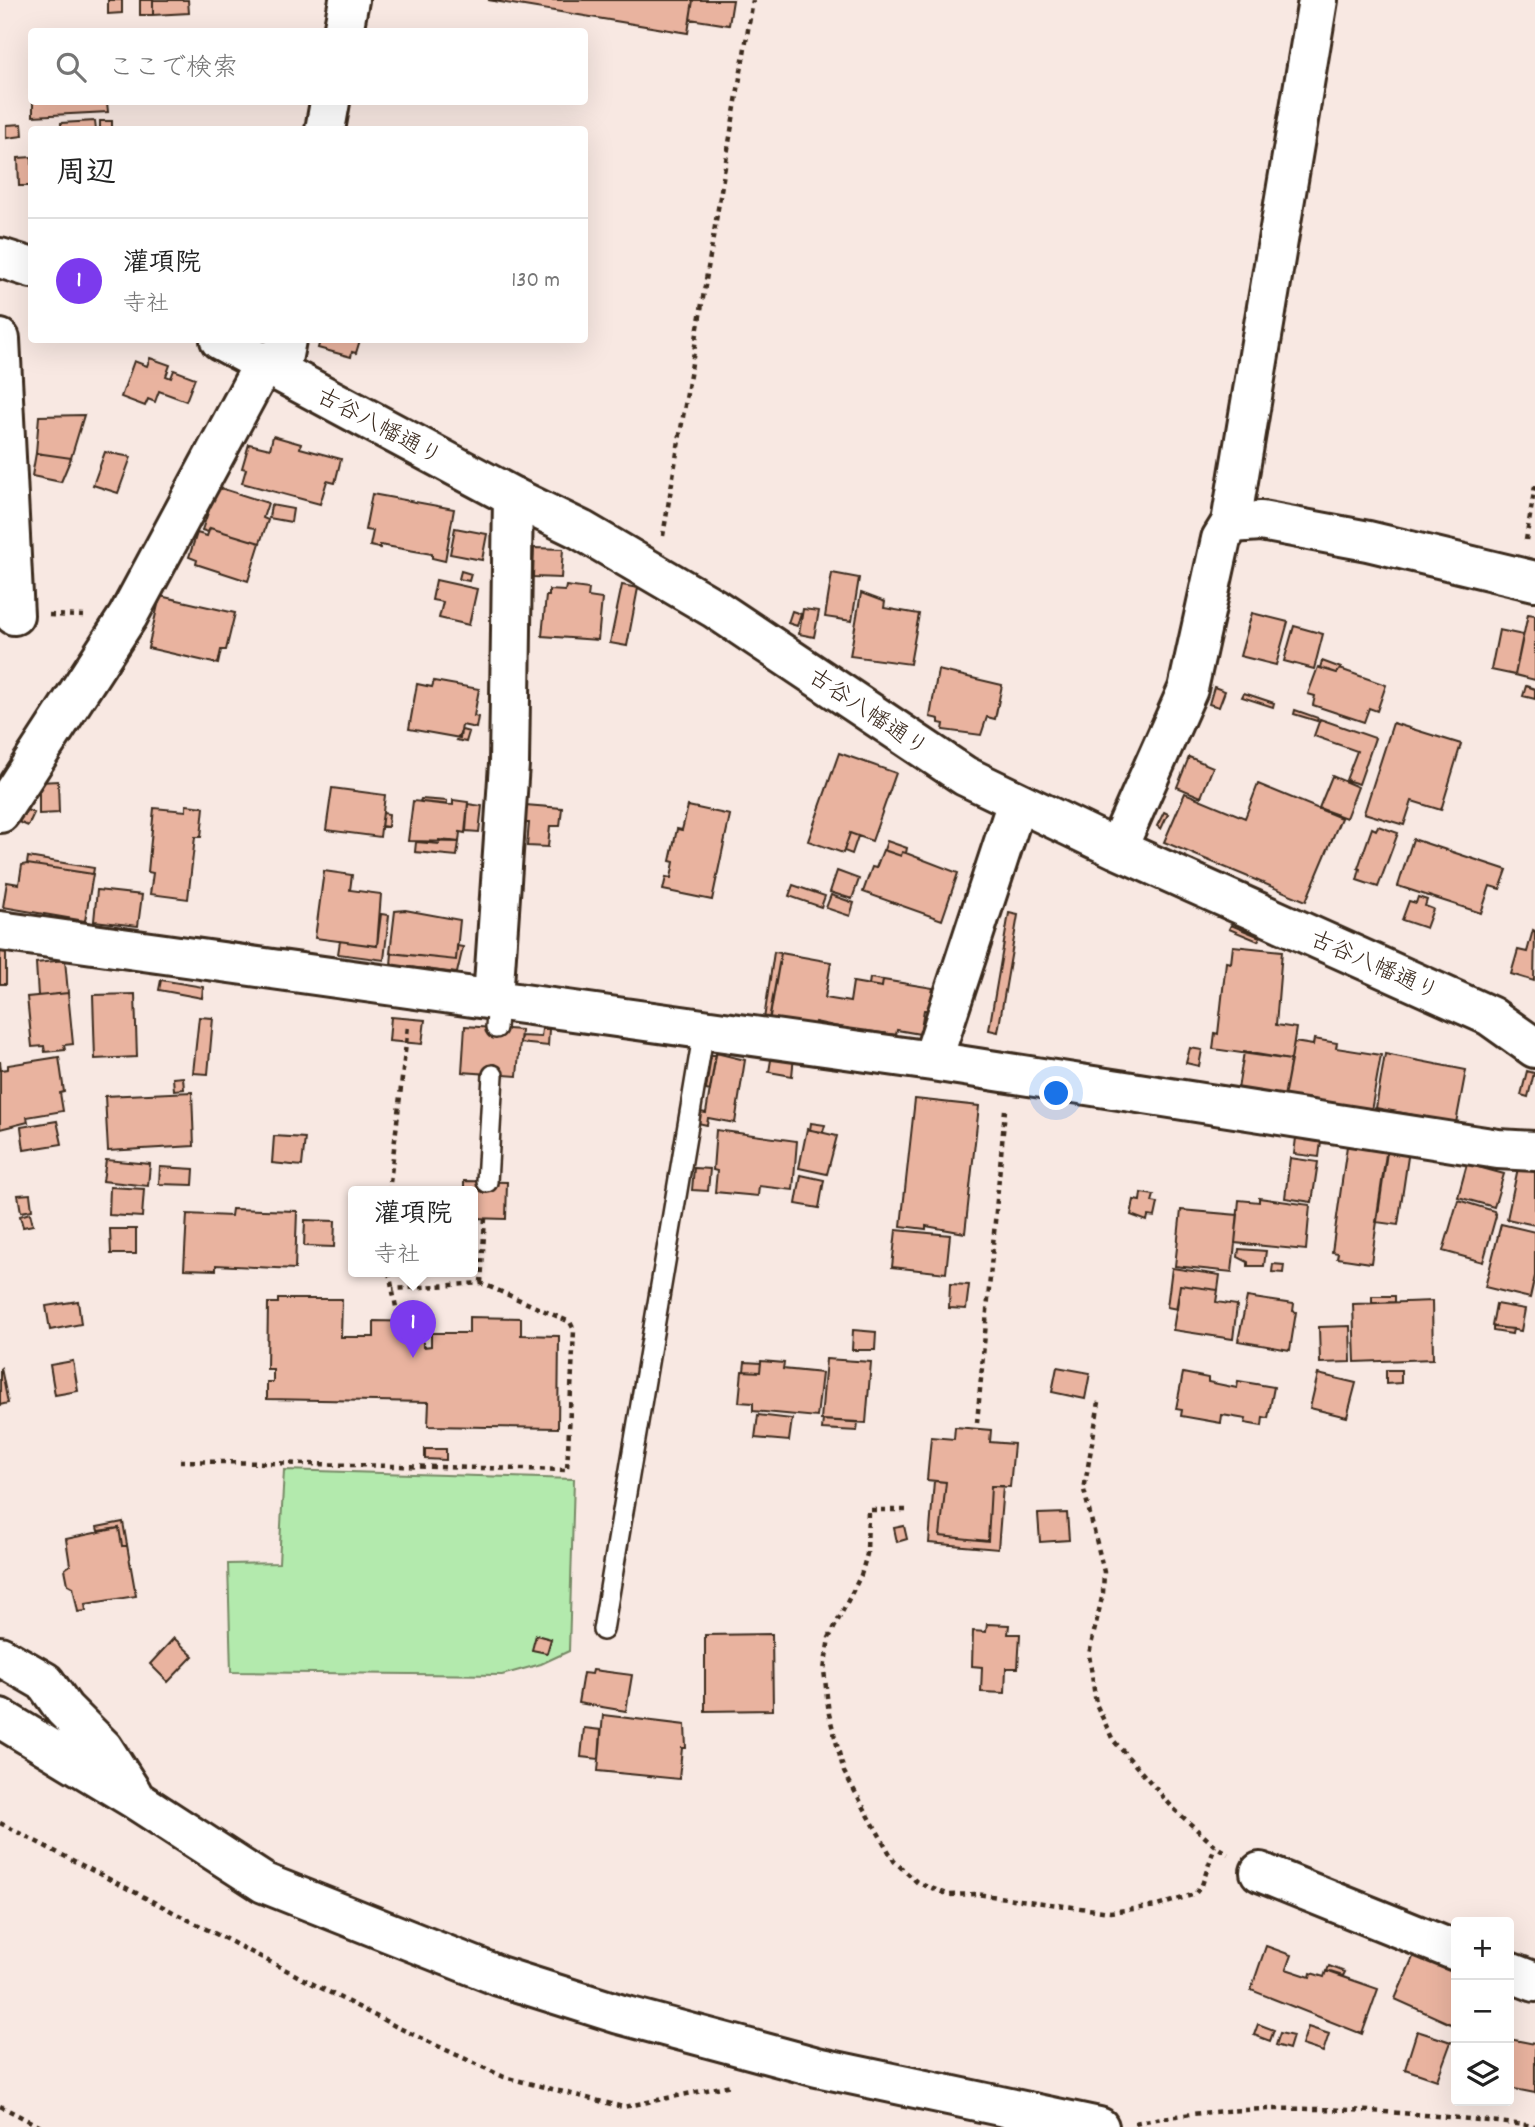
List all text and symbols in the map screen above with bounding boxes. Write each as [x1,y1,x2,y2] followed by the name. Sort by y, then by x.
[28,28,588,105] search box
[52,48,90,86] icon: search
[108,51,238,88] text: ここで検索
[56,154,116,197] text: 周辺
[123,246,201,283] text: 灌項院
[76,265,82,298] text: 1
[511,265,560,298] text: 130 m
[123,289,169,322] text: 寺社
[310,381,447,475] street label: 古谷八幡通り
[801,662,933,766] street label: 古谷八幡通り
[1304,924,1443,1010] street label: 古谷八幡通り
[1039,1076,1073,1110] your location
[348,1186,478,1277] popup
[374,1197,452,1234] text: 灌項院
[374,1240,420,1273] text: 寺社
[390,1300,436,1358] pin: 1
[1451,1917,1514,2106] map controls
[1451,1917,1514,1980] button: +
[1451,1980,1514,2043] button: −
[1451,2043,1514,2106] button: layers

